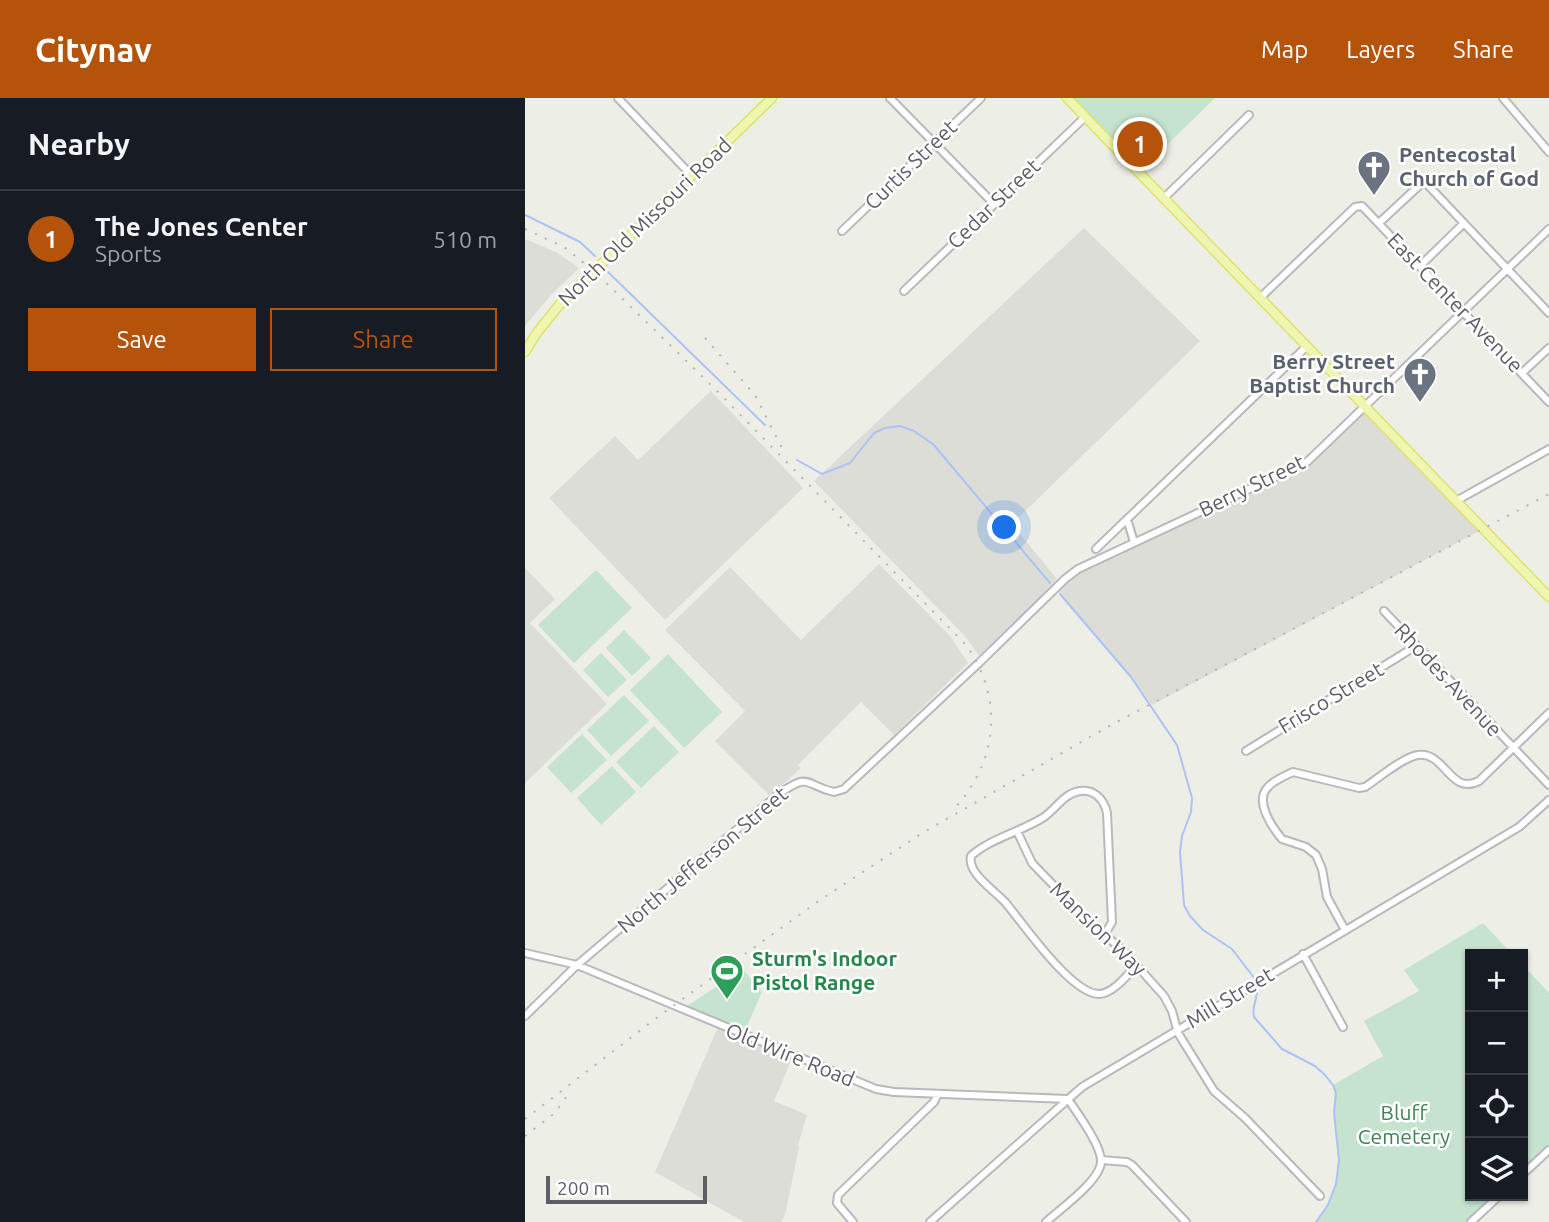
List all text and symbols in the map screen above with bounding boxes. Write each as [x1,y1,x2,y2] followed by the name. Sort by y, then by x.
[35,31,152,68] text: Citynav
[1261,36,1308,63] text: Map
[1346,36,1415,63] text: Layers
[1453,36,1514,63] text: Share
[859,114,961,214] street label: Curtis Street
[1117,118,1163,170] pin: 1
[28,127,130,161] text: Nearby
[553,132,736,310] street label: North Old Missouri Road
[1399,142,1539,190] place label: Pentecostal Church of God
[1355,148,1393,197] church icon: Pentecostal Church of God
[942,153,1044,253] street label: Cedar Street
[95,212,308,241] text: The Jones Center
[45,227,57,252] text: 1
[433,227,497,252] text: 510 m
[1383,228,1528,377] street label: East Center Avenue
[95,241,162,266] text: Sports
[28,308,256,371] button: Save
[270,308,497,371] button: Share
[1249,349,1395,397] place label: Berry Street Baptist Church
[1401,355,1439,404] church icon: Berry Street Baptist Church
[1195,449,1308,521] street label: Berry Street
[987,510,1021,544] your location
[1390,618,1507,741] street label: Rhodes Avenue
[1274,656,1387,738] street label: Frisco Street
[612,781,792,937] street label: North Jefferson Street
[1046,876,1152,980] street label: Mansion Way
[752,946,897,994] place label: Sturm's Indoor Pistol Range
[1465,949,1528,1201] map controls
[1465,949,1528,1012] button: +
[708,952,746,1001] sports icon: Sturm's Indoor Pistol Range
[1181,962,1278,1033] street label: Mill Street
[1465,1012,1528,1075] button: −
[723,1017,858,1091] street label: Old Wire Road
[1465,1075,1528,1138] button: locate
[1358,1100,1450,1148] park label: Bluff Cemetery
[1465,1138,1528,1201] button: layers
[546,1173,707,1205] scale bar
[557,1177,610,1199] text: 200 m

